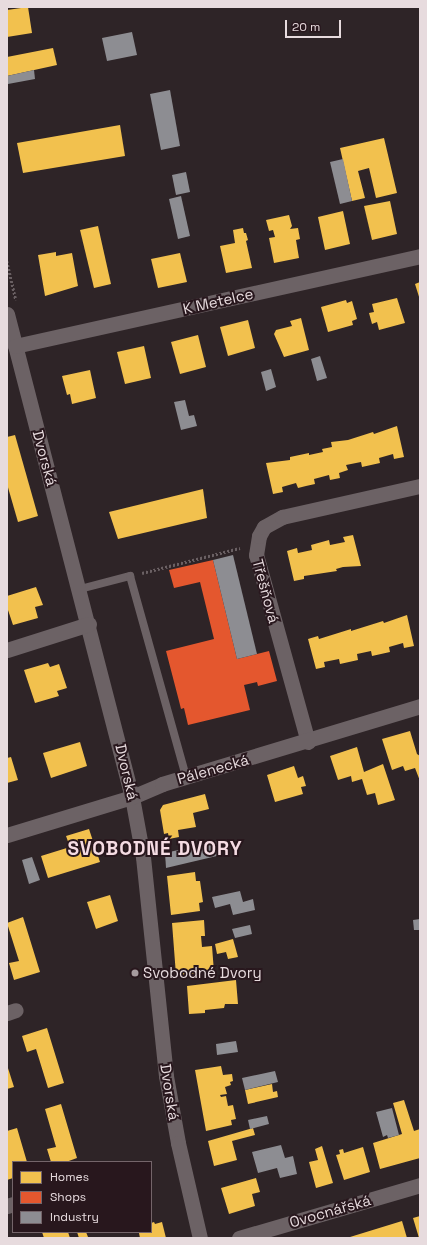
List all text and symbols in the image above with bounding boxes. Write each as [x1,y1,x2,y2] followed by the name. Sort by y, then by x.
[287,12,343,38] scale bar
[292,19,320,35] text: 20 m
[181,284,255,318] street label: K Metelce
[29,428,61,488] street label: Dvorská
[249,557,283,625] street label: Třešňová
[112,742,142,802] street label: Dvorská
[175,750,251,788] street label: Pálenecká
[67,838,243,860] district label: SVOBODNÉ DVORY
[143,964,262,982] place label: Svobodné Dvory
[130,968,140,978] marker: Svobodné Dvory
[157,1062,183,1122] street label: Dvorská
[12,1161,152,1233] legend
[50,1169,89,1185] text: Homes
[50,1189,86,1205] text: Shops
[287,1191,373,1231] street label: Ovocnářská
[50,1209,99,1225] text: Industry

